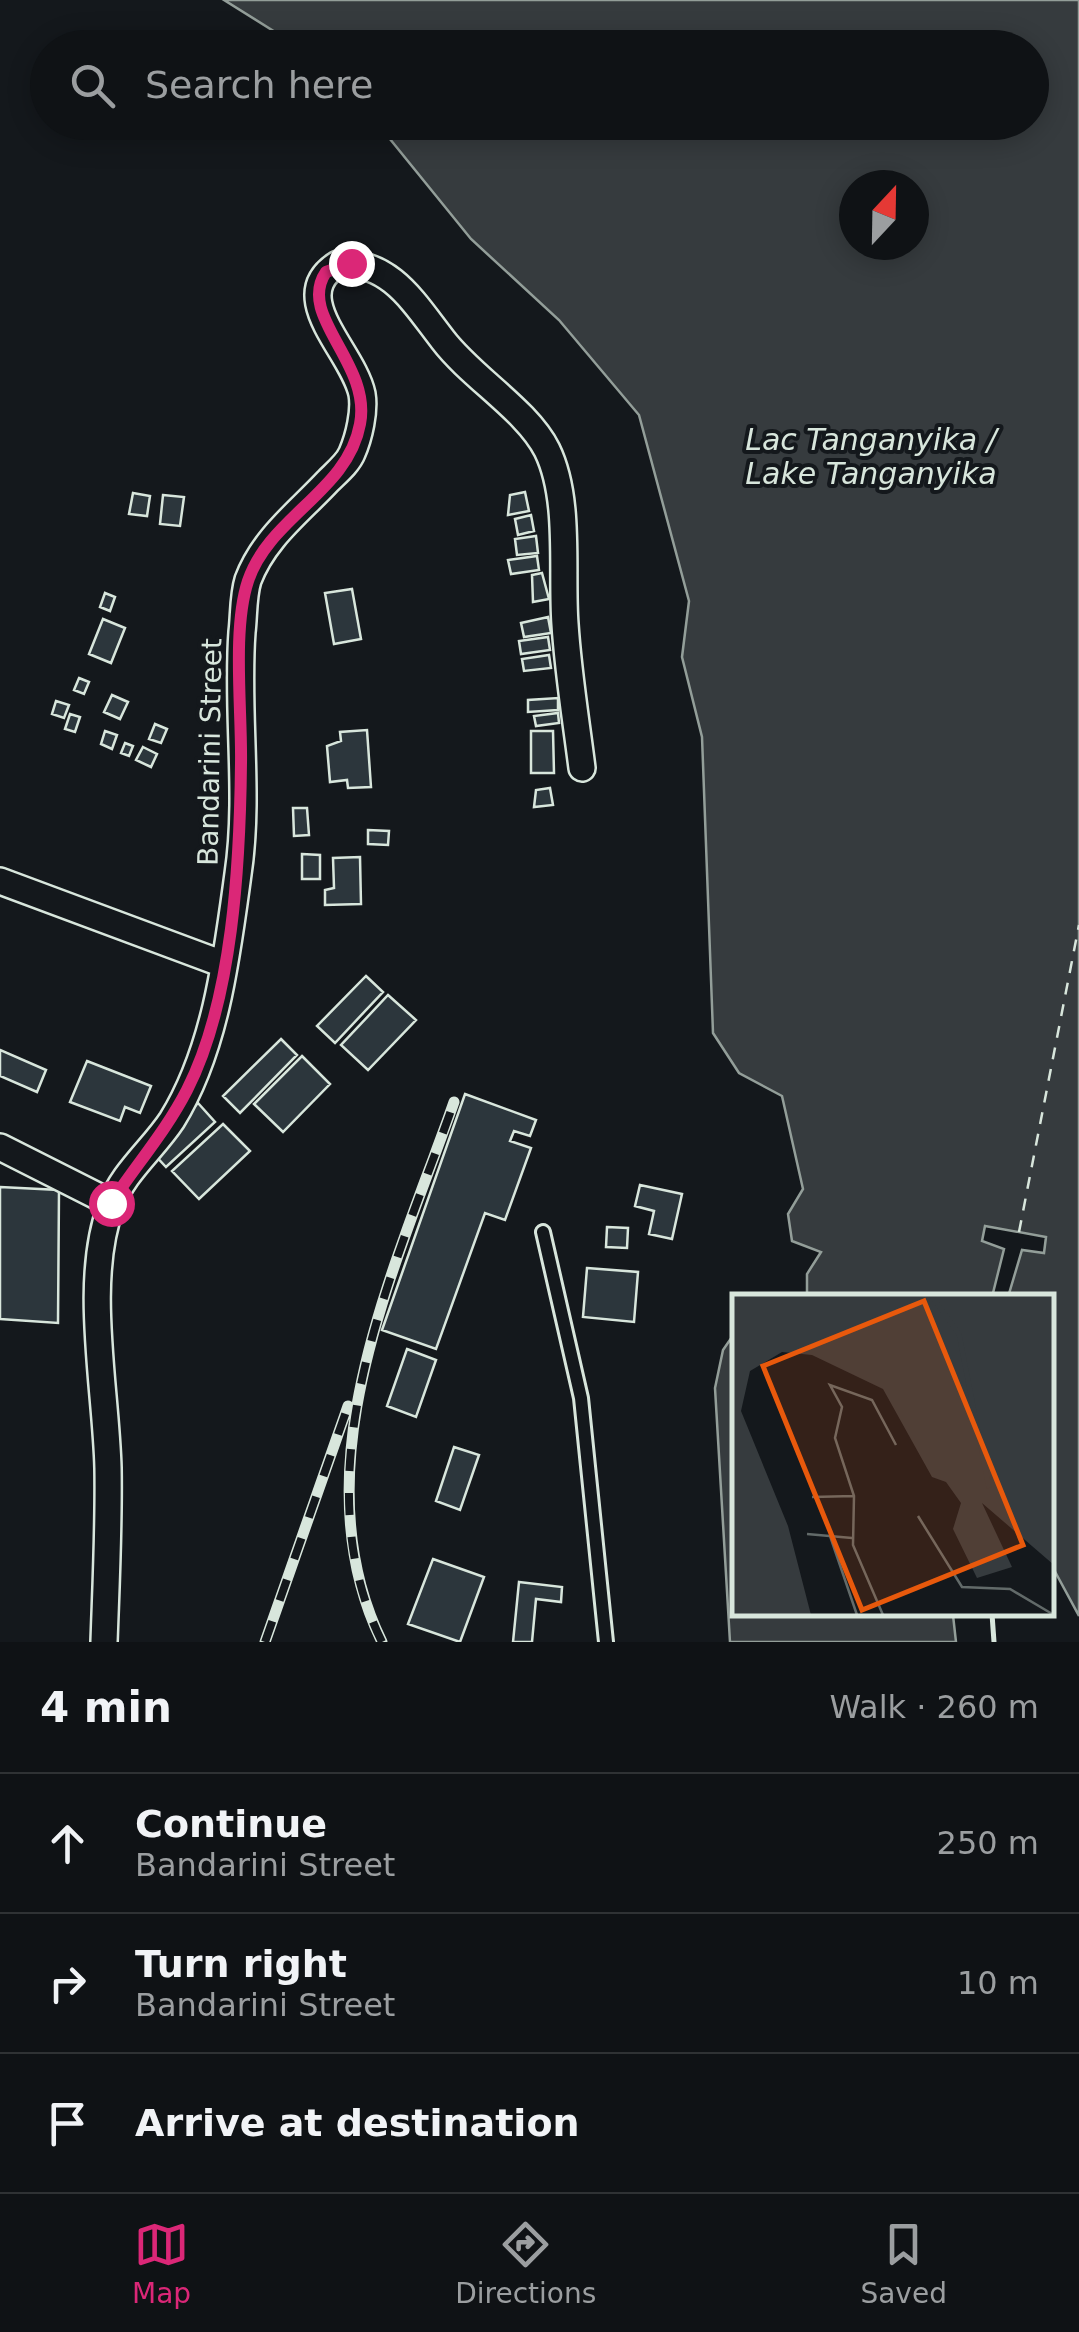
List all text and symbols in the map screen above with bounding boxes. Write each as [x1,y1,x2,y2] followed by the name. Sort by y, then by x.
[30,30,1049,140] search box
[65,58,120,113] icon: search
[145,63,373,107] text: Search here
[839,170,929,260] north arrow
[329,241,375,287] route end
[745,422,1000,491] water label: Lac Tanganyika / Lake Tanganyika
[192,638,228,866] street label: Bandarini Street
[89,1181,135,1227] route start
[732,1294,1054,1617] inset map
[40,1683,172,1732] text: 4 min
[829,1688,1039,1726] text: Walk · 260 m
[135,1802,327,1846] text: Continue
[40,1816,95,1871] icon: ahead
[937,1824,1039,1862] text: 250 m
[135,1846,395,1884] text: Bandarini Street
[135,1942,347,1986] text: Turn right
[40,1956,95,2011] icon: right
[957,1964,1039,2002] text: 10 m
[135,1986,395,2024] text: Bandarini Street
[40,2096,95,2151] icon: arrive
[135,2101,580,2145] text: Arrive at destination
[132,2217,191,2310] tab: Map
[455,2217,596,2310] tab: Directions
[860,2217,947,2310] tab: Saved

